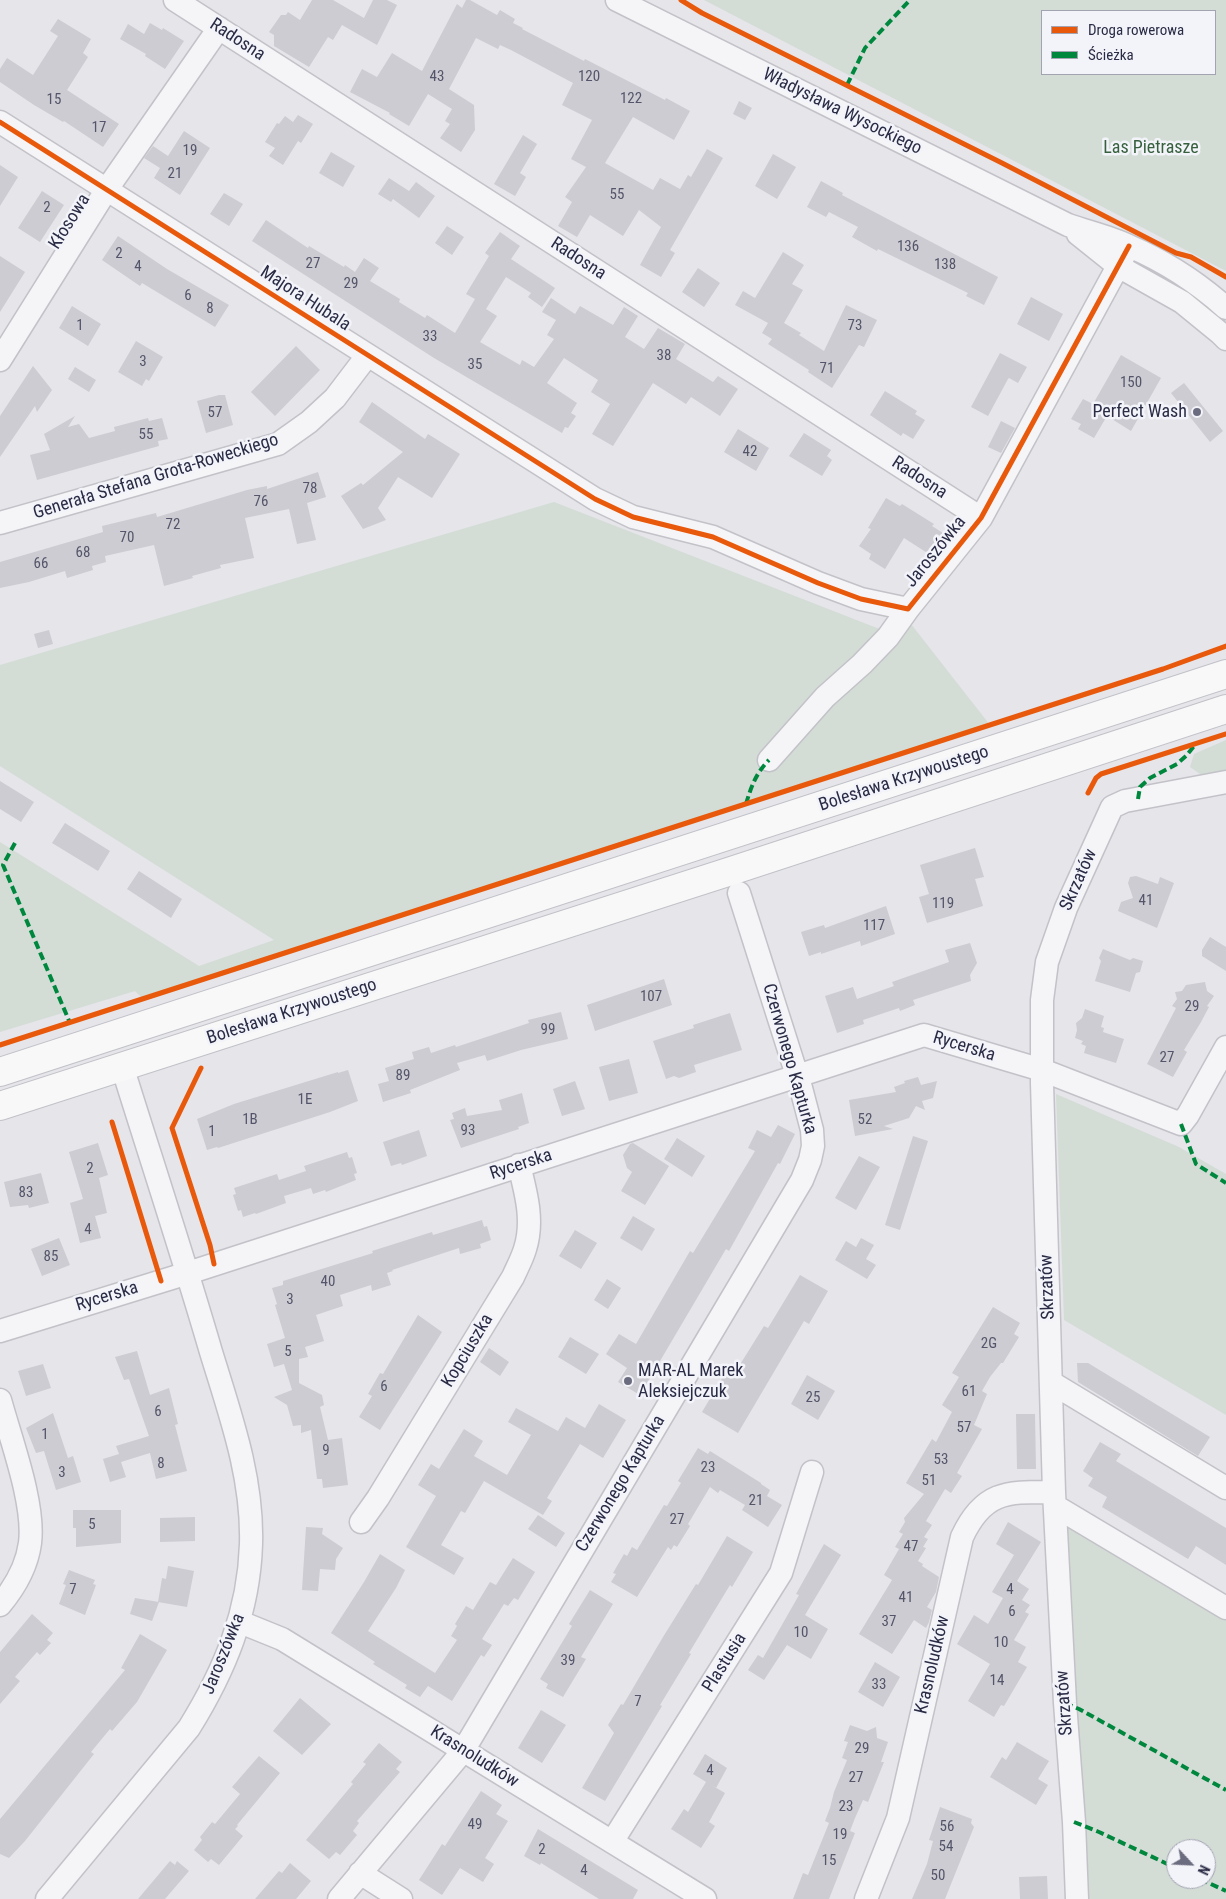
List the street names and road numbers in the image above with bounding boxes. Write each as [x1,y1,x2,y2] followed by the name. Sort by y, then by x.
[205,14,269,66] street label: Radosna
[759,64,925,160] street label: Władysława Wysockiego
[45,190,95,254] street label: Kłosowa
[546,233,610,285] street label: Radosna
[256,262,354,336] street label: Majora Hubala
[31,429,281,525] street label: Generała Stefana Grota-Roweckiego
[887,452,951,504] street label: Radosna
[901,512,971,592] street label: Jaroszówka
[816,741,992,817] street label: Bolesława Krzywoustego
[1056,846,1102,914] street label: Skrzatów
[204,974,380,1050] street label: Bolesława Krzywoustego
[757,981,821,1137] street label: Czerwonego Kapturka
[930,1027,998,1067] street label: Rycerska
[487,1145,555,1185] street label: Rycerska
[1036,1254,1060,1320] street label: Skrzatów
[73,1277,141,1317] street label: Rycerska
[438,1311,498,1391] street label: Kopciuszka
[572,1412,670,1556] street label: Czerwonego Kapturka
[198,1611,250,1697] street label: Jaroszówka
[911,1614,955,1716] street label: Krasnoludków
[698,1629,752,1697] street label: Plastusia
[1052,1670,1078,1736] street label: Skrzatów
[426,1721,522,1793] street label: Krasnoludków

